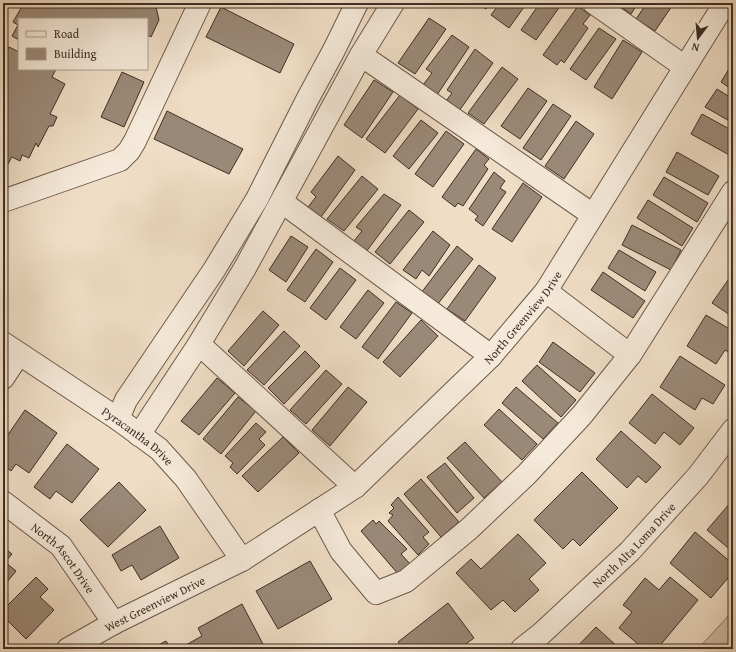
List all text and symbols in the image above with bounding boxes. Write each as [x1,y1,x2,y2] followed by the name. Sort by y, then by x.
[18,18,148,70] legend
[678,18,718,58] north arrow
[54,25,80,42] text: Road
[689,39,701,56] text: N
[54,45,97,62] text: Building
[480,267,565,367] street label: North Greenview Drive
[99,402,178,469] street label: Pyracantha Drive
[588,498,679,591] street label: North Alta Loma Drive
[28,518,99,597] street label: North Ascot Drive
[101,571,208,635] street label: West Greenview Drive

